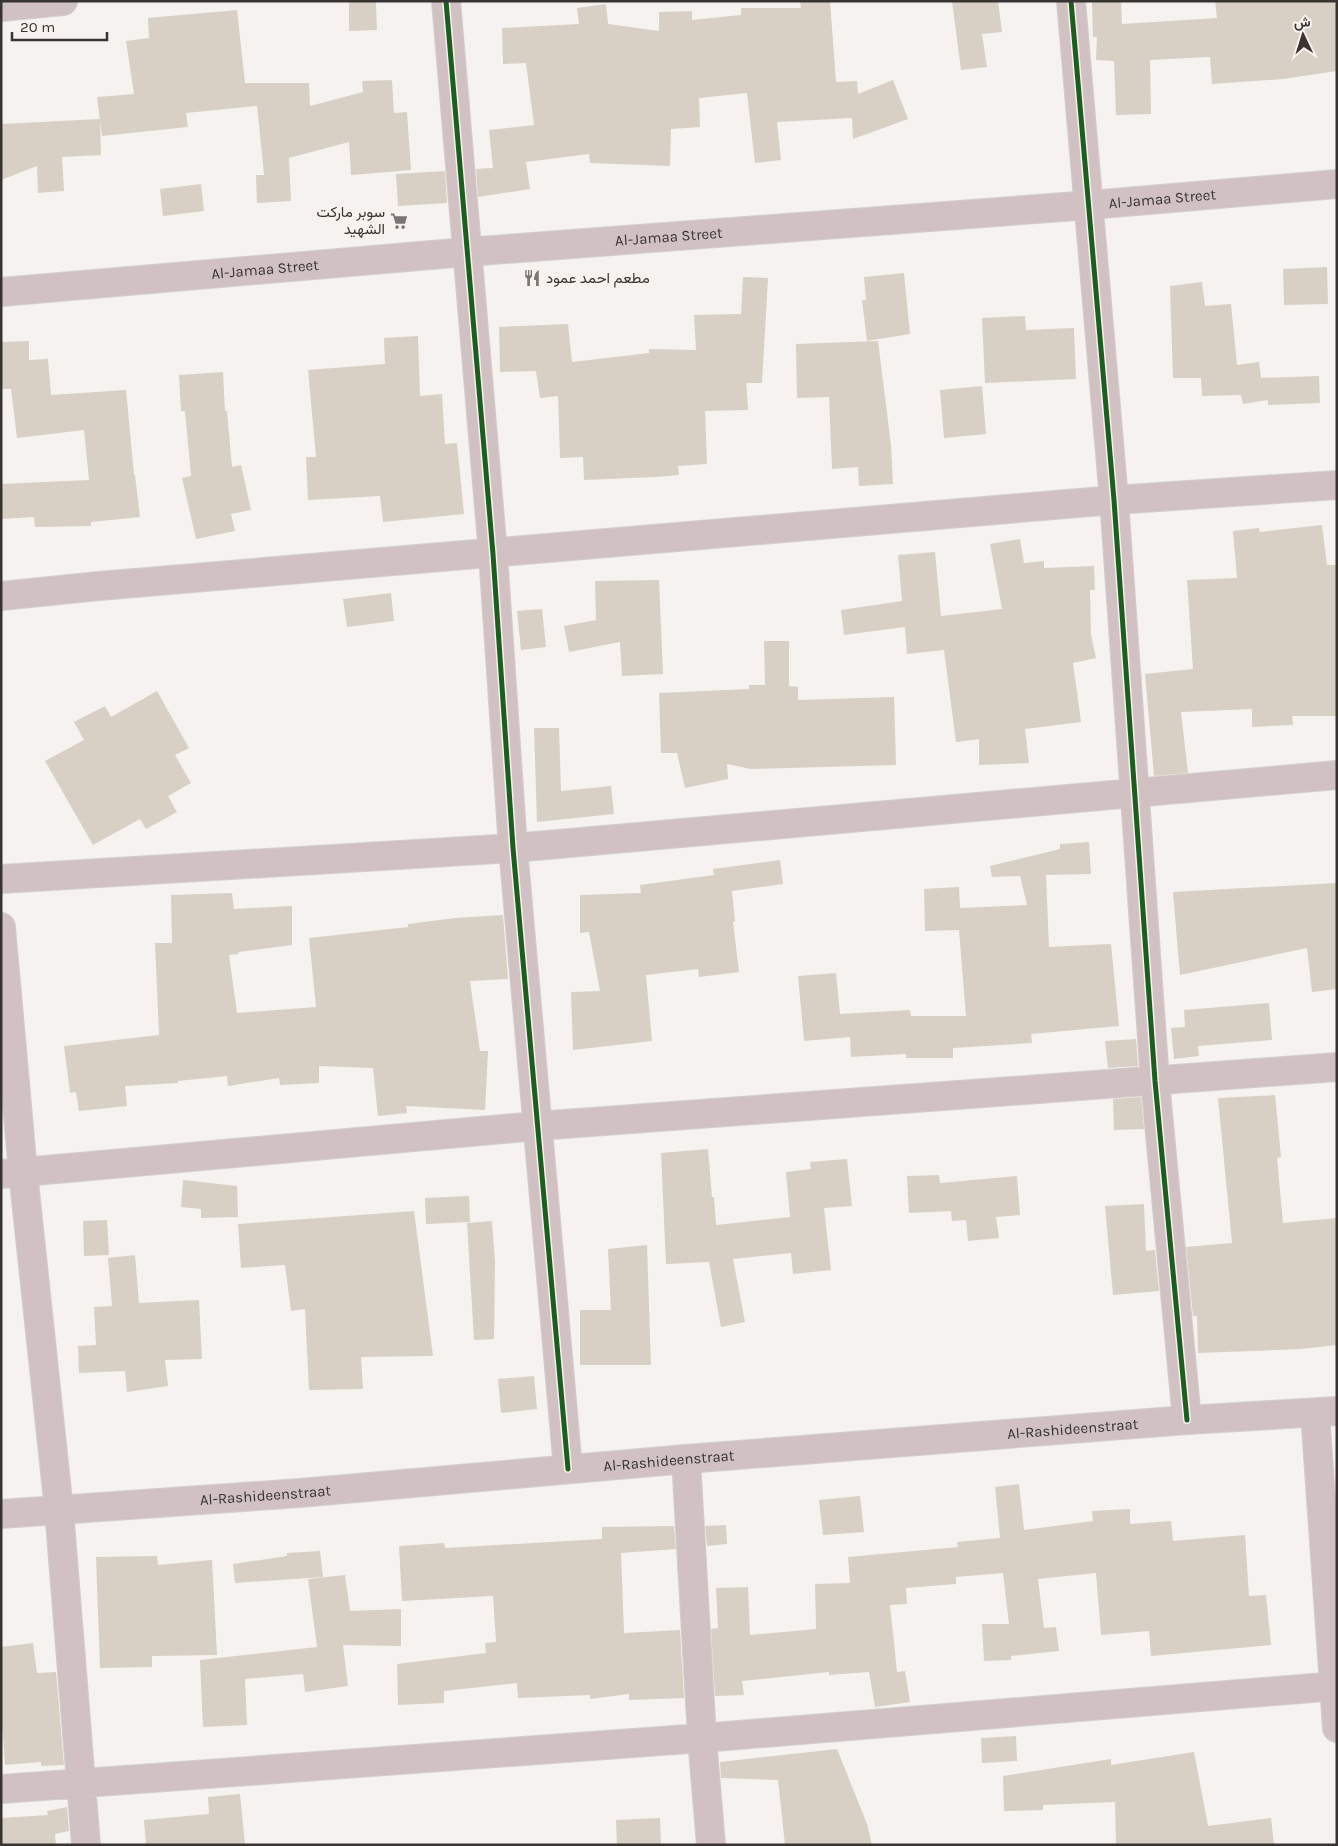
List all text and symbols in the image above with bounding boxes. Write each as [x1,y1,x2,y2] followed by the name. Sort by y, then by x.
[12,10,108,42] scale bar
[1278,10,1328,60] north arrow
[1293,13,1311,32] text: ش
[20,18,55,36] text: 20 m
[1108,185,1217,212] street label: Al-Jamaa Street
[316,203,385,238] place label: سوبر ماركت الشهيد
[389,211,409,231] supermarket icon: سوبر ماركت الشهيد
[614,224,723,250] street label: Al-Jamaa Street
[211,256,320,283] street label: Al-Jamaa Street
[522,268,542,288] restaurant icon: مطعم احمد عمود
[546,269,650,288] place label: مطعم احمد عمود
[1006,1415,1139,1443] street label: Al-Rashideenstraat
[603,1446,735,1475] street label: Al-Rashideenstraat
[199,1481,332,1509] street label: Al-Rashideenstraat

